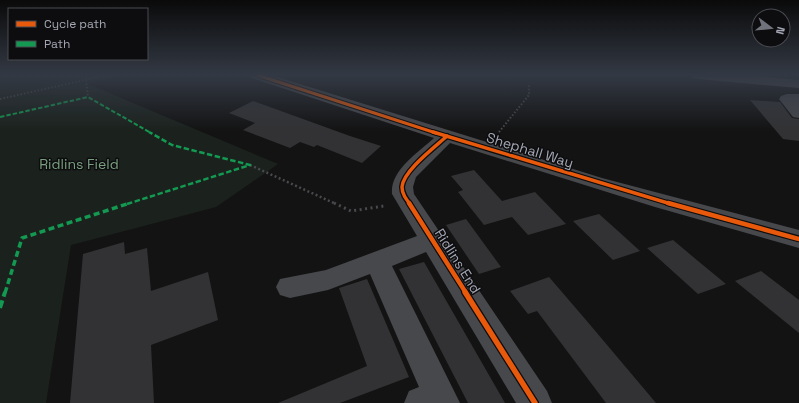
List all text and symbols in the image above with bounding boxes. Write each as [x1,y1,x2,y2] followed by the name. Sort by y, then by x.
[8,8,148,60] legend
[751,8,791,48] north arrow
[44,16,106,32] text: Cycle path
[773,25,788,36] text: N
[44,36,70,52] text: Path
[484,128,576,172] street label: Shephall Way
[39,155,119,173] park label: Ridlins Field
[431,225,485,297] street label: Ridlins End

